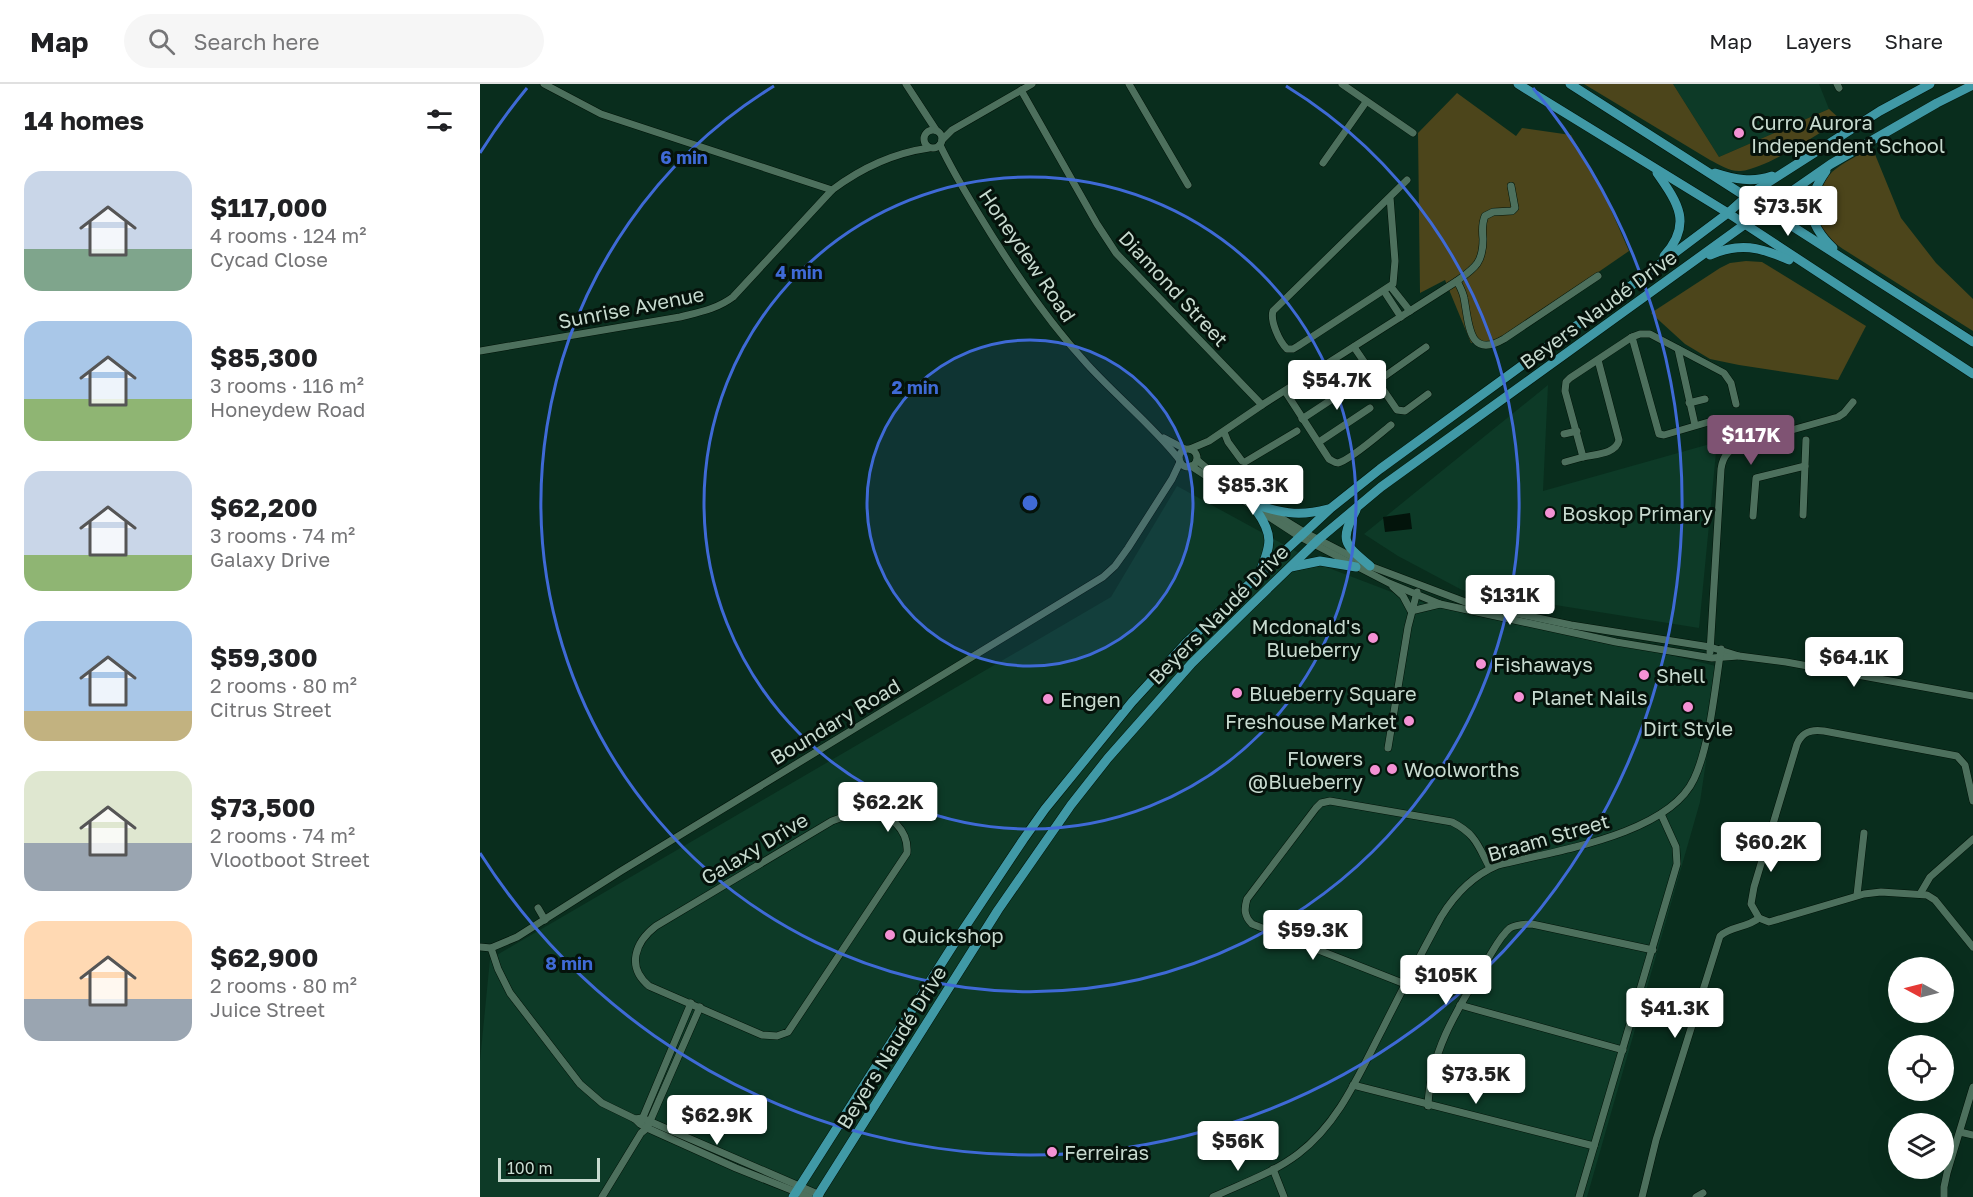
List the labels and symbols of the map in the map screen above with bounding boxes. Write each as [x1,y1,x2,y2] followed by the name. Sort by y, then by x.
[1751,110,1945,157] place label: Curro Aurora Independent School
[1732,126,1746,140] marker: Curro Aurora Independent School
[660,146,708,168] text: 6 min
[975,184,1081,326] street label: Honeydew Road
[1739,186,1837,237] pin: $73.5K
[1114,225,1234,351] street label: Diamond Street
[1515,244,1681,374] street label: Beyers Naudé Drive
[775,261,823,283] text: 4 min
[556,281,706,333] street label: Sunrise Avenue
[1288,360,1386,411] pin: $54.7K
[891,376,939,398] text: 2 min
[1709,415,1793,466] pin: $117K
[1204,465,1302,516] pin: $85.3K
[1020,493,1040,513] centre of rings
[1562,501,1713,525] place label: Boskop Primary
[1543,506,1557,520] marker: Boskop Primary
[1143,539,1293,689] street label: Beyers Naudé Drive
[1468,575,1552,626] pin: $131K
[1252,614,1361,661] place label: Mcdonald's Blueberry
[1366,631,1380,645] marker: Mcdonald's Blueberry
[1805,637,1903,688] pin: $64.1K
[1493,652,1593,676] place label: Fishaways
[1474,657,1488,671] marker: Fishaways
[1656,663,1706,687] place label: Shell
[1637,668,1651,682] marker: Shell
[766,673,904,769] street label: Boundary Road
[1249,681,1417,705] place label: Blueberry Square
[1531,685,1648,709] place label: Planet Nails
[1230,686,1244,700] marker: Blueberry Square
[1060,687,1121,711] place label: Engen
[1512,690,1526,704] marker: Planet Nails
[1041,692,1055,706] marker: Engen
[1681,700,1695,714] marker: Dirt Style
[1225,709,1397,733] place label: Freshouse Market
[1402,714,1416,728] marker: Freshouse Market
[1643,716,1733,740] place label: Dirt Style
[1248,746,1363,793] place label: Flowers @Blueberry
[1404,757,1520,781] place label: Woolworths
[1385,762,1399,776] marker: Woolworths
[1368,763,1382,777] marker: Flowers @Blueberry
[839,782,937,833] pin: $62.2K
[696,807,812,889] street label: Galaxy Drive
[1484,808,1612,866] street label: Braam Street
[1722,822,1820,873] pin: $60.2K
[1264,910,1362,961] pin: $59.3K
[902,923,1004,947] place label: Quickshop
[883,928,897,942] marker: Quickshop
[545,952,593,974] text: 8 min
[1404,955,1488,1006] pin: $105K
[1888,957,1954,1023] north arrow
[831,961,951,1133] street label: Beyers Naudé Drive
[1626,988,1724,1039] pin: $41.3K
[1427,1054,1525,1105] pin: $73.5K
[668,1095,766,1146] pin: $62.9K
[1202,1121,1274,1172] pin: $56K
[1064,1140,1149,1164] place label: Ferreiras
[1045,1145,1059,1159] marker: Ferreiras
[498,1155,600,1182] scale bar

